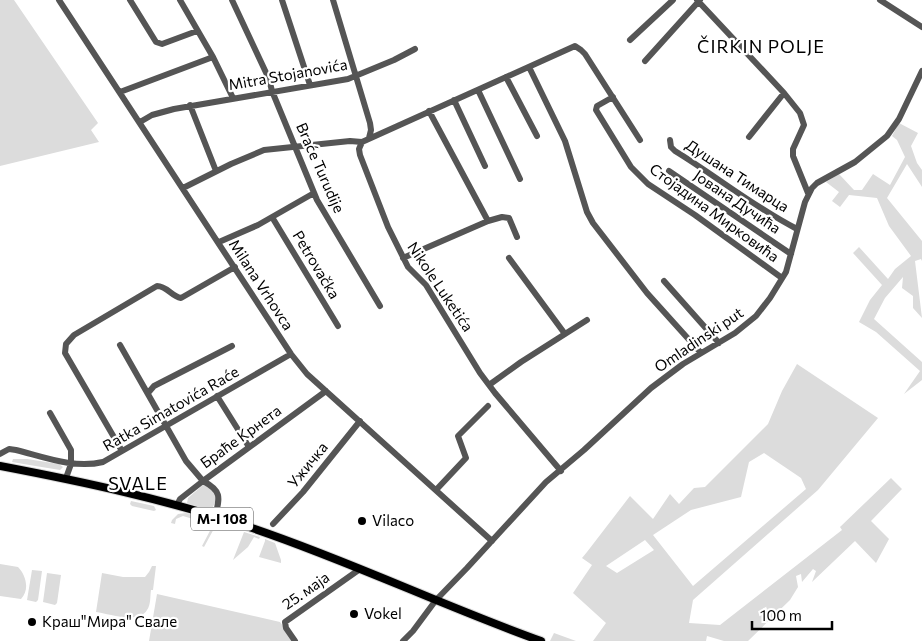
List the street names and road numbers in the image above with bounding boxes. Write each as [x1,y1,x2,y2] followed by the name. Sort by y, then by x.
[227,55,349,93] street label: Mitra Stojanovića
[293,120,349,216] street label: Braće Turudije
[683,135,793,215] street label: Душана Тимарца
[646,159,783,265] street label: Стојадина Мирковића
[691,166,784,237] street label: Јована Дучића
[289,227,344,302] street label: Petrovačka
[226,236,298,333] street label: Milana Vrhovca
[404,238,477,335] street label: Nikole Luketića
[651,303,746,375] street label: Omladinski put
[99,362,242,454] street label: Ratka Simatovića Raće
[197,401,284,472] street label: Браће Крнета
[283,438,331,491] street label: Ужичка
[191,508,253,530] road number: M-I 108
[278,568,332,613] street label: 25. маја

